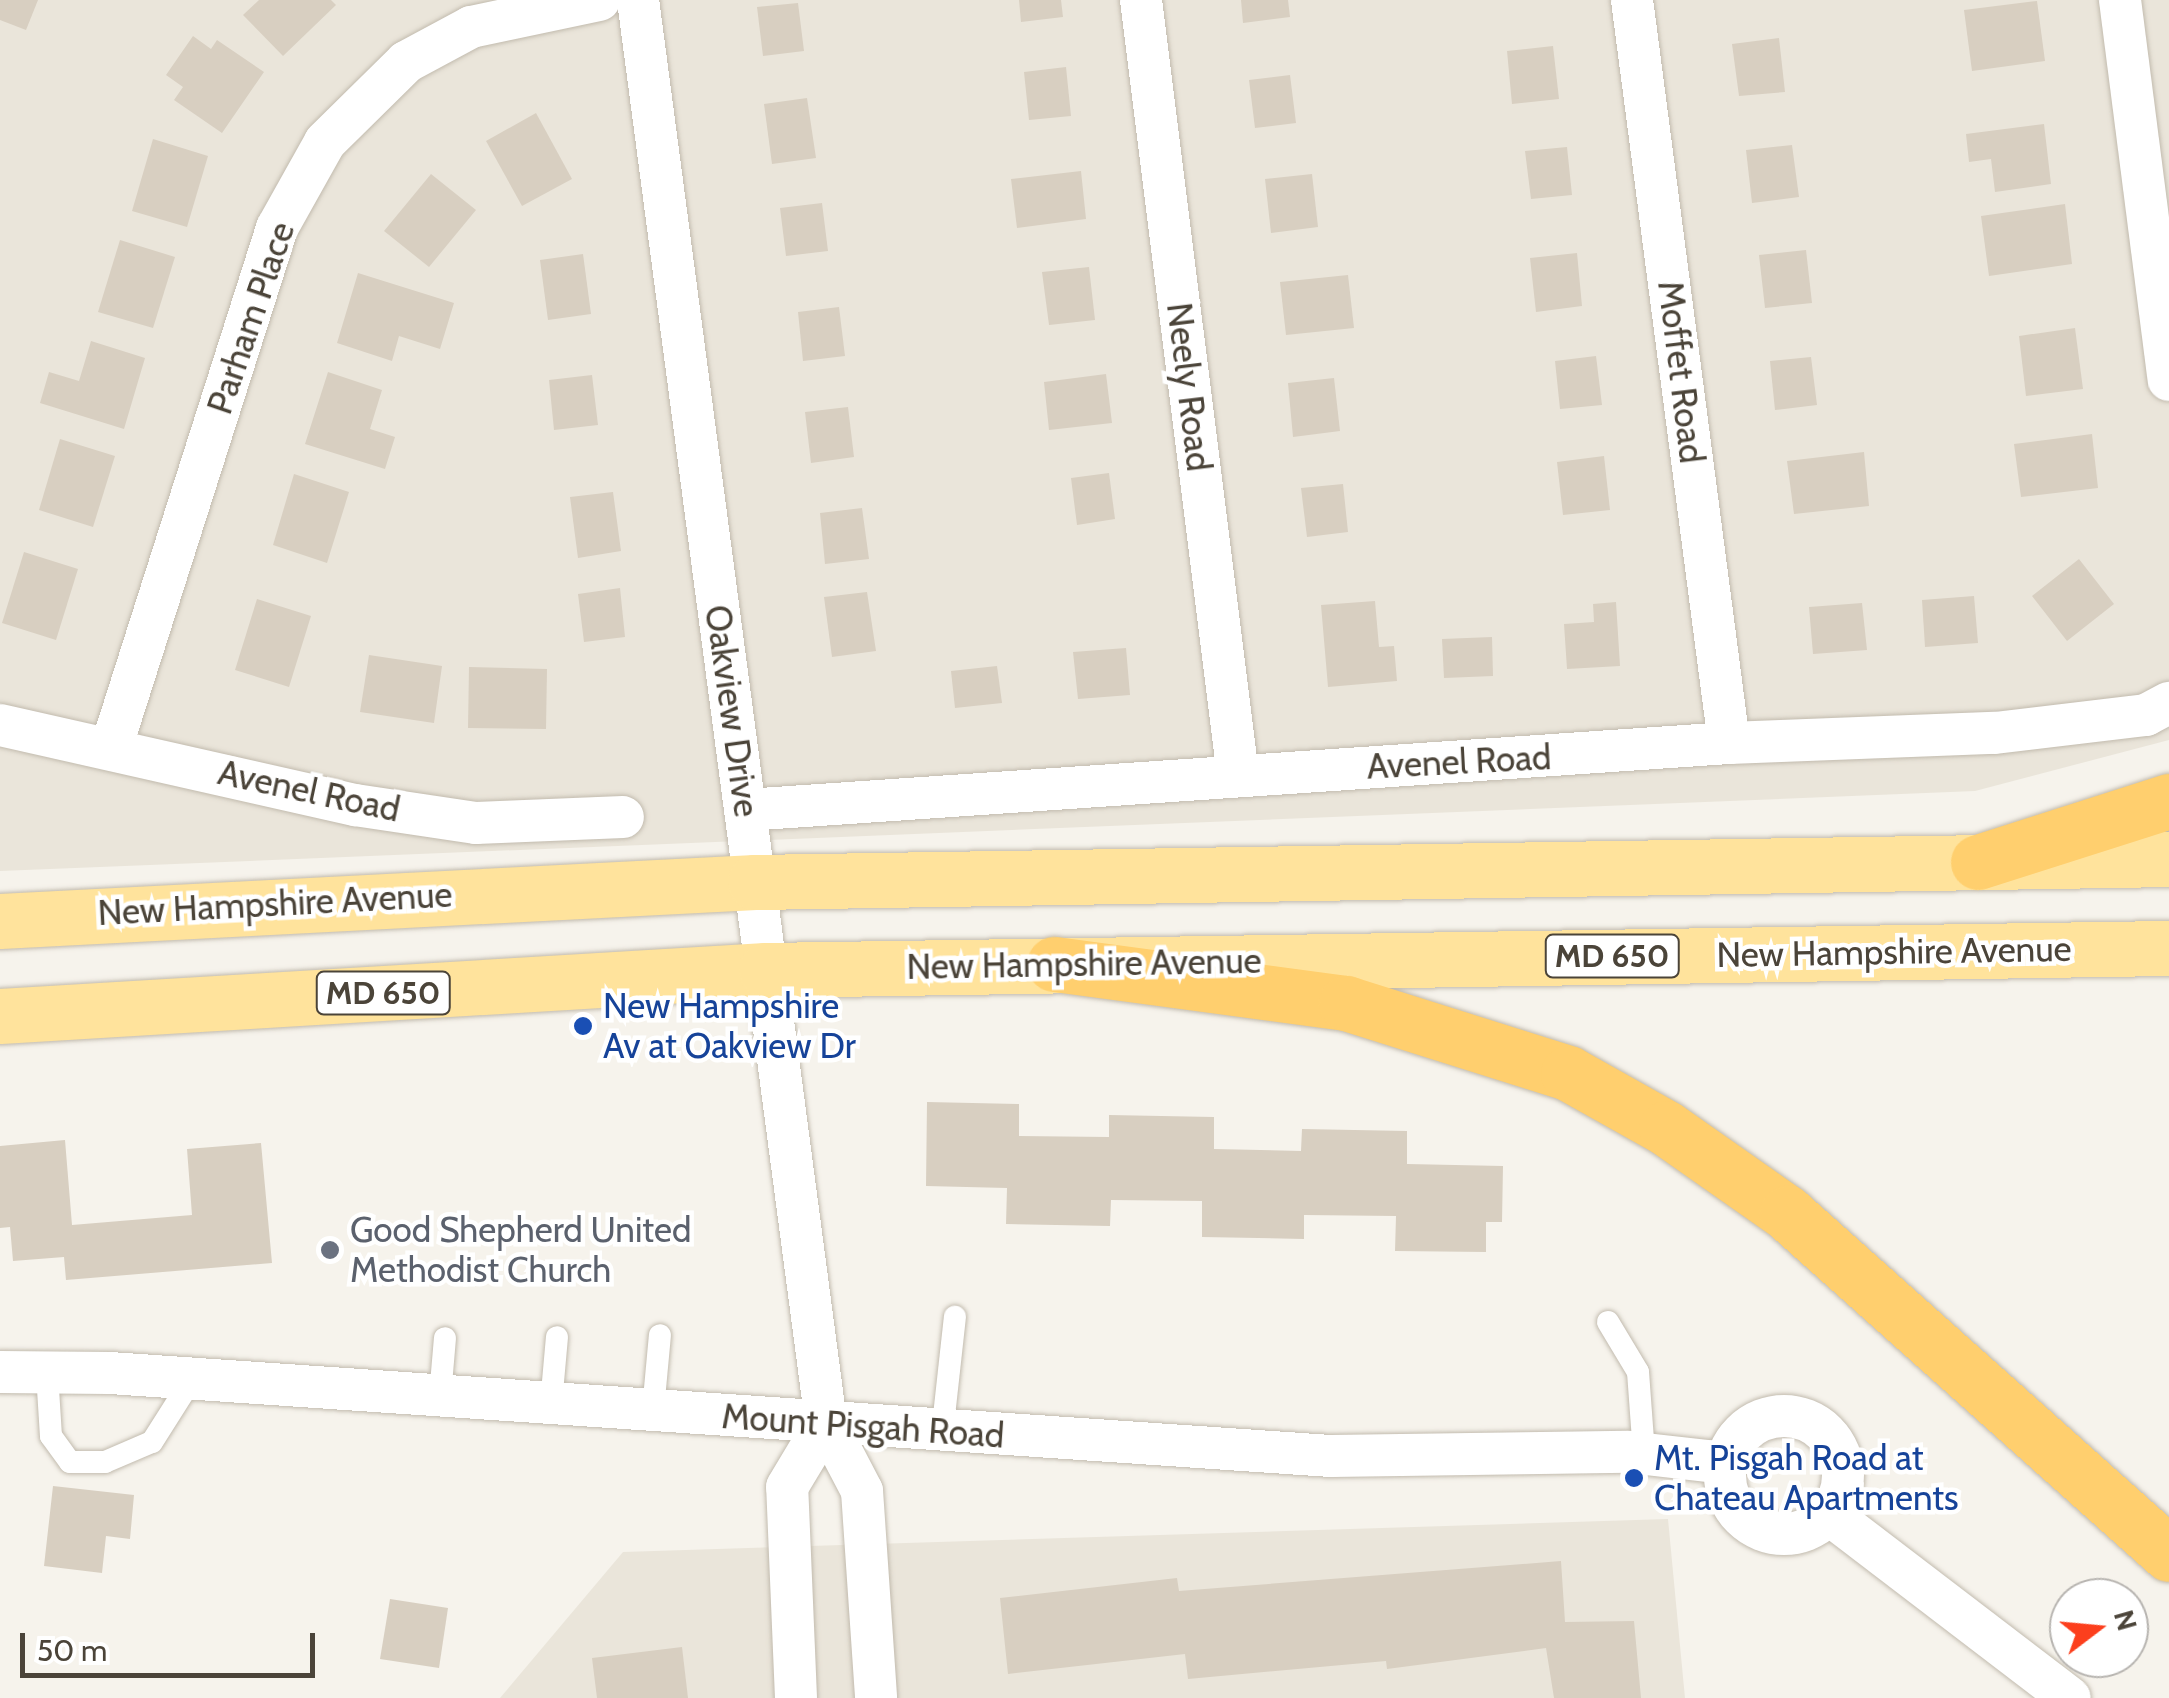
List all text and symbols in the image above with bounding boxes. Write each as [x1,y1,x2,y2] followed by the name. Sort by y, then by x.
[199,217,303,419] street label: Parham Place
[1649,278,1713,466] street label: Moffet Road
[1158,300,1220,474] street label: Neely Road
[696,602,768,820] street label: Oakview Drive
[1366,736,1552,788] street label: Avenel Road
[214,751,404,831] street label: Avenel Road
[97,874,453,934] street label: New Hampshire Avenue
[1716,928,2072,976] street label: New Hampshire Avenue
[1544,929,1680,983] road number: MD 650
[906,940,1262,988] street label: New Hampshire Avenue
[316,966,450,1020] road number: MD 650
[603,985,856,1067] place label: New Hampshire Av at Oakview Dr
[572,1015,594,1037] marker: New Hampshire Av at Oakview Dr
[350,1209,691,1291] place label: Good Shepherd United Methodist Church
[319,1239,341,1261] marker: Good Shepherd United Methodist Church
[720,1395,1006,1457] street label: Mount Pisgah Road
[1654,1437,1958,1519] place label: Mt. Pisgah Road at Chateau Apartments
[1623,1467,1645,1489] marker: Mt. Pisgah Road at Chateau Apartments
[2049,1578,2149,1678] north arrow
[2107,1606,2145,1634] text: N
[25,1613,320,1675] scale bar
[37,1632,107,1669] text: 50 m

